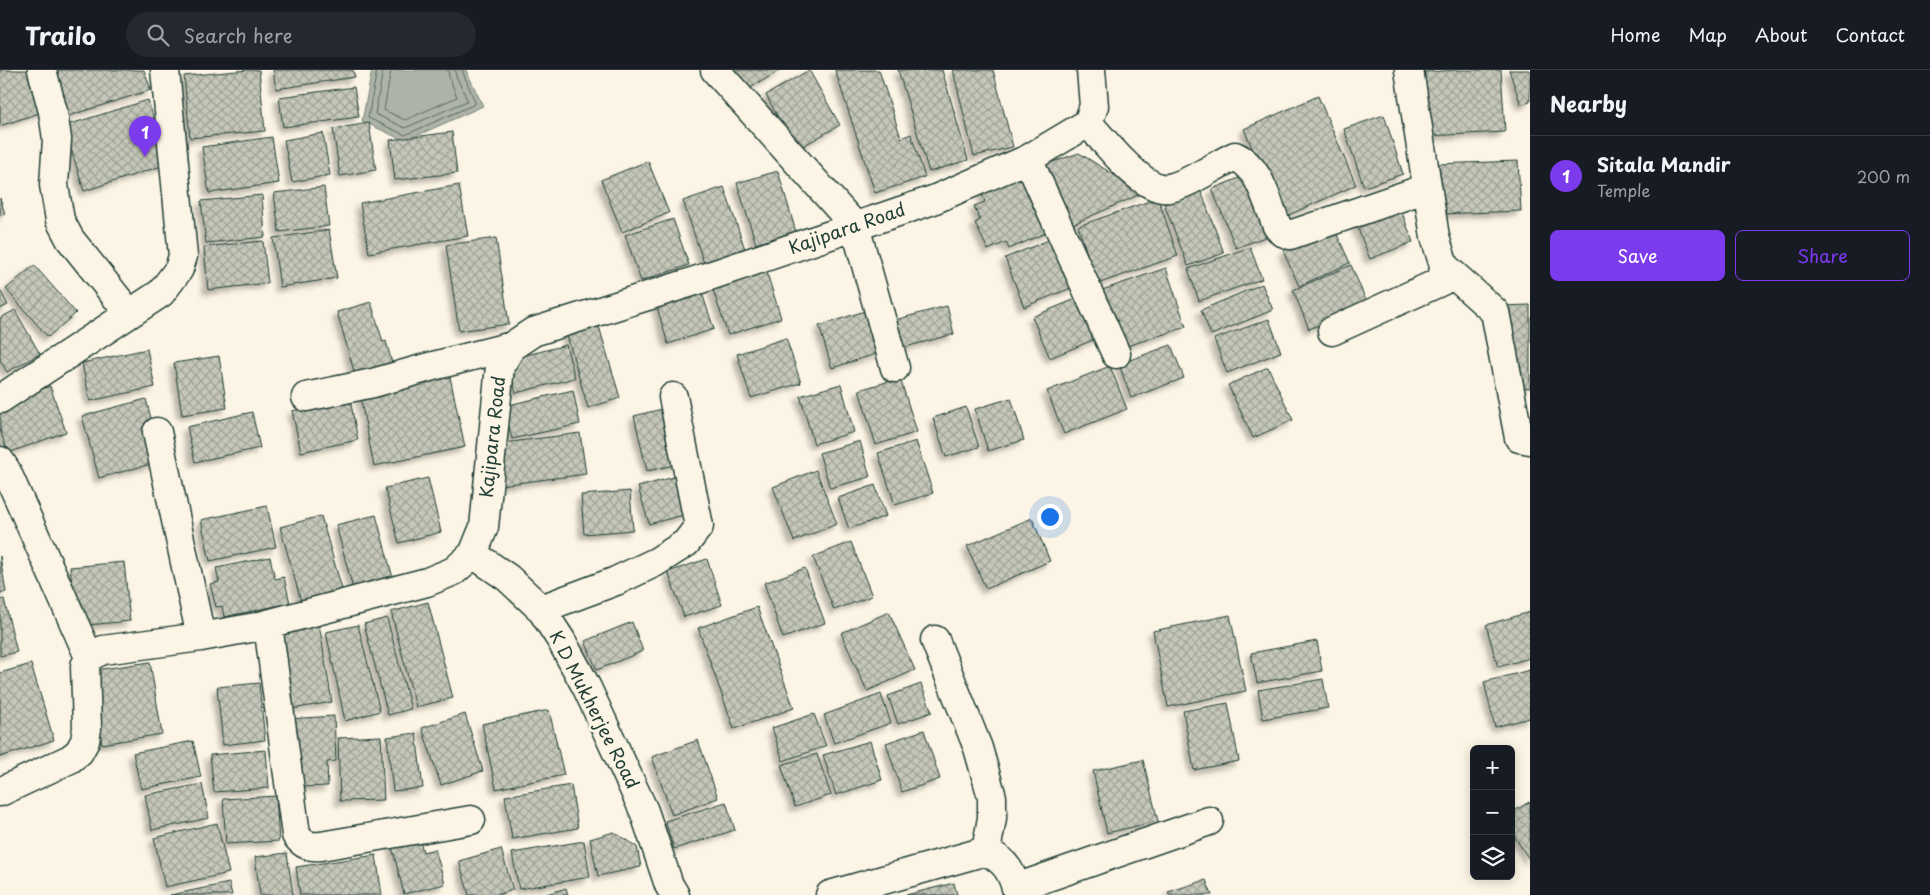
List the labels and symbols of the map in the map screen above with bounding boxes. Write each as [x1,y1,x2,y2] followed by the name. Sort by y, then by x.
[129,116,161,157] pin: 1
[785,195,909,260] street label: Kajipara Road
[472,375,511,499] street label: Kajipara Road
[1037,504,1063,530] your location
[544,626,647,793] street label: K D Mukherjee Road

